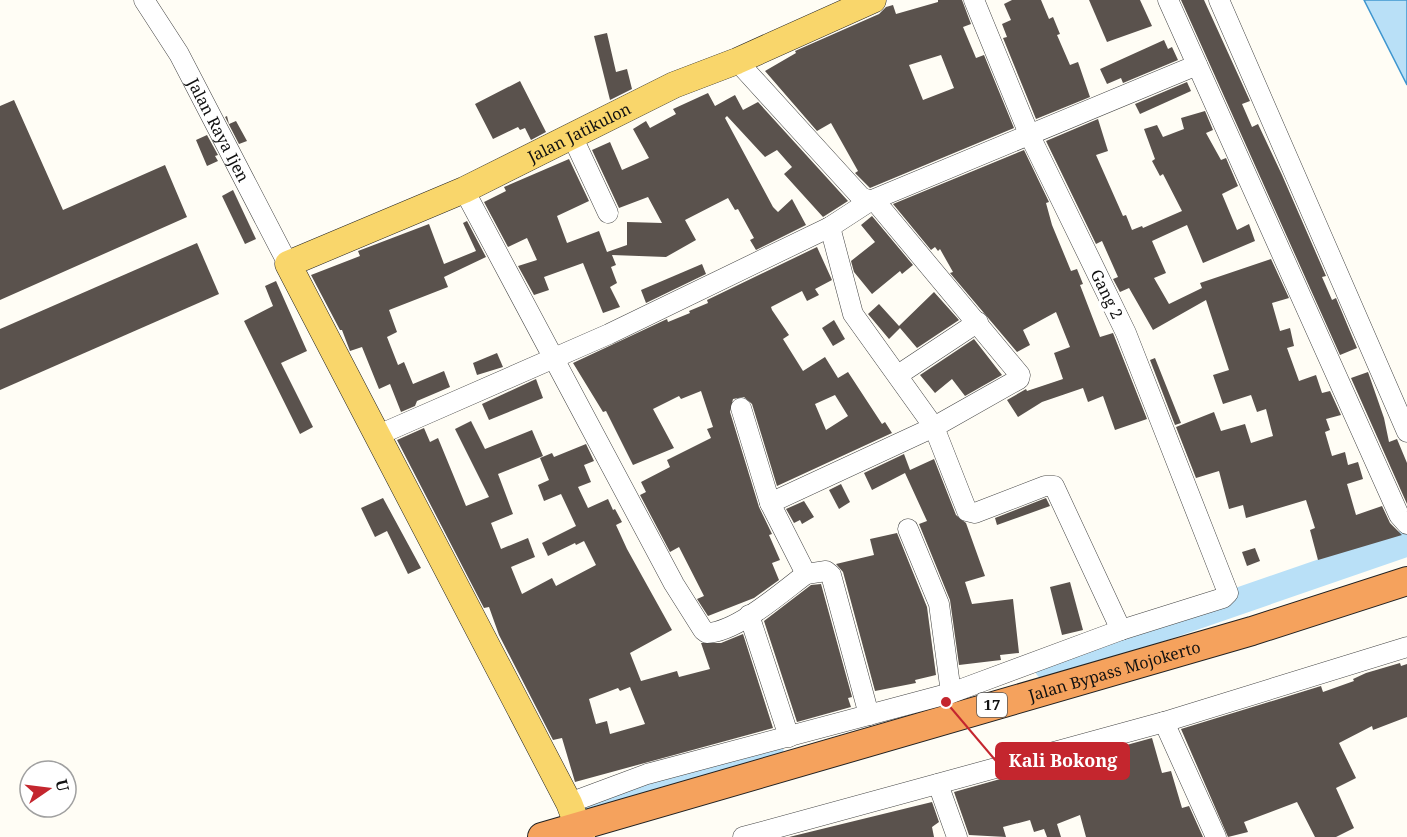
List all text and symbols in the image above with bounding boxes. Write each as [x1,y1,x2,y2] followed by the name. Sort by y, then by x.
[182,73,255,186] street label: Jalan Raya Ijen
[523,97,635,168] street label: Jalan Jatikulon
[1086,266,1128,322] street label: Gang 2
[1025,636,1203,707] street label: Jalan Bypass Mojokerto
[977,693,1007,717] road number: 17
[996,743,1129,779] callout: Kali Bokong
[1009,748,1118,772] text: Kali Bokong
[18,759,78,819] north arrow
[50,777,75,794] text: U

